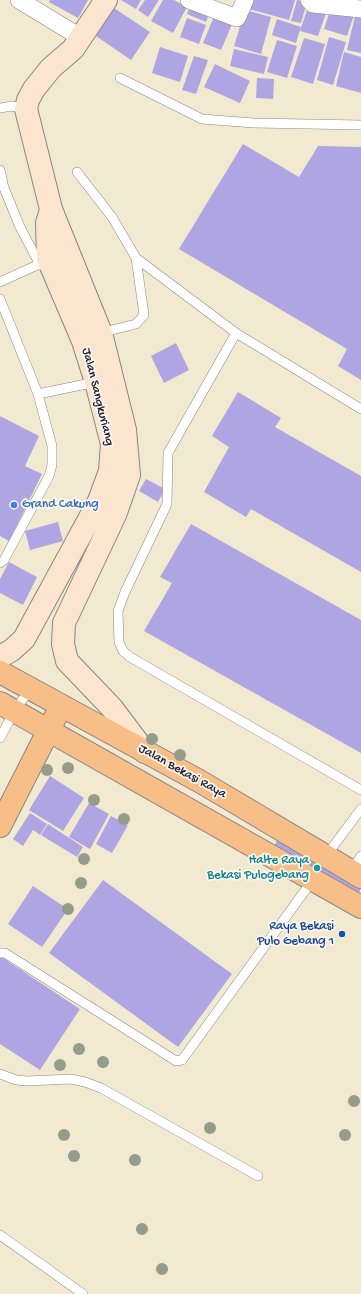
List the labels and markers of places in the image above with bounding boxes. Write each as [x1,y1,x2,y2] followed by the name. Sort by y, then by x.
[22,497,99,513] place label: Grand Cakung
[9,500,19,510] marker: Grand Cakung
[207,853,309,884] place label: Halte Raya Bekasi Pulogebang
[312,863,322,873] marker: Halte Raya Bekasi Pulogebang
[257,919,334,950] place label: Raya Bekasi Pulo Gebang 1
[337,929,347,939] marker: Raya Bekasi Pulo Gebang 1

